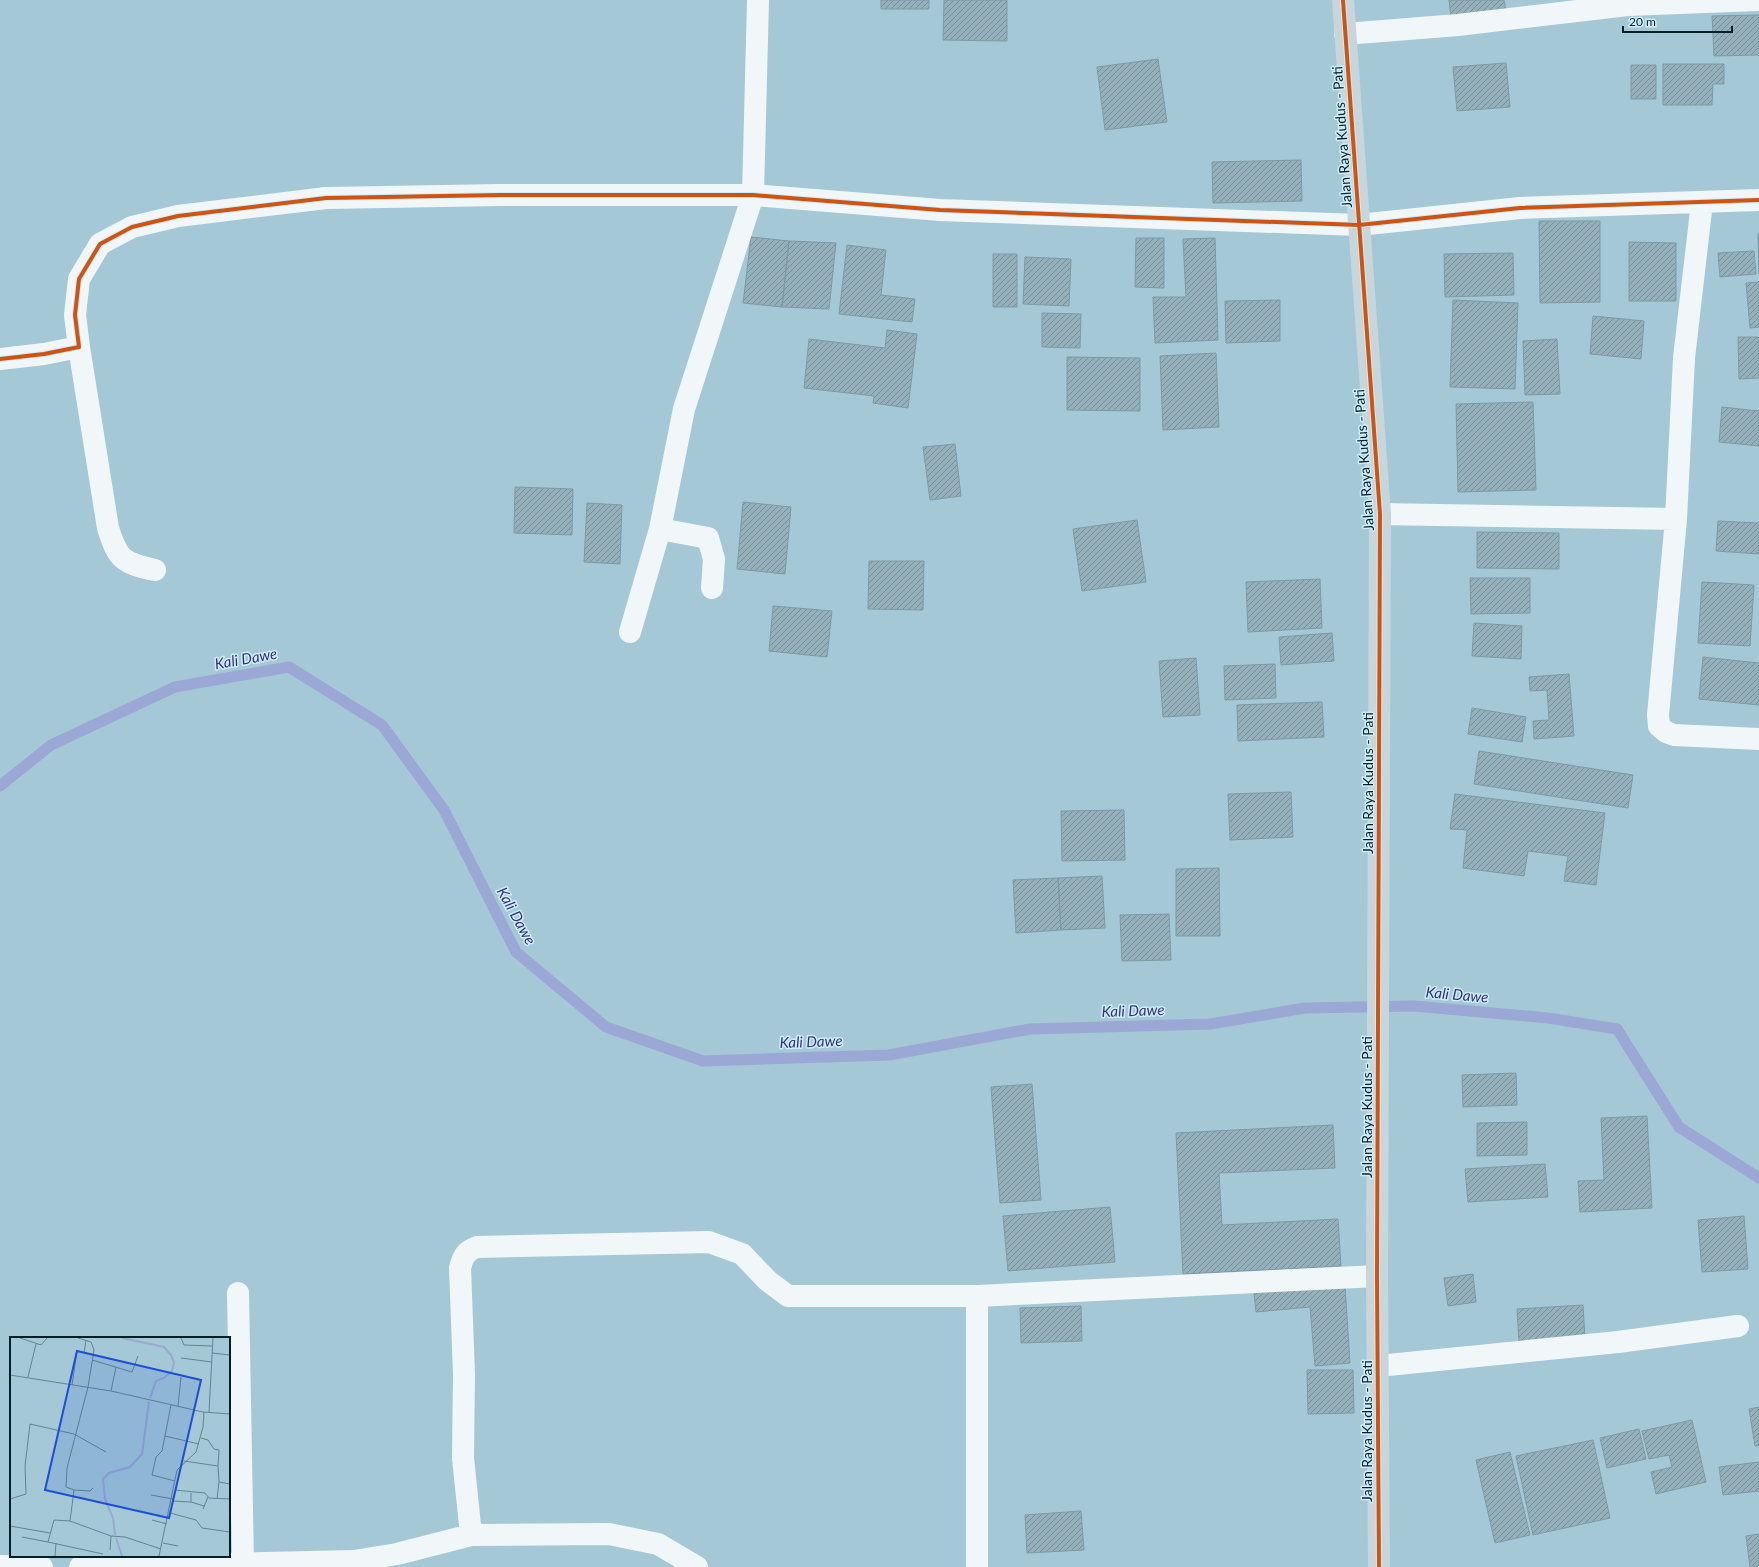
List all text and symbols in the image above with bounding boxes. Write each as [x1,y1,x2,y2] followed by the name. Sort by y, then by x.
[1623,8,1732,34] scale bar
[1629,14,1656,29] text: 20 m
[1328,66,1355,208] street label: Jalan Raya Kudus - Pati
[1350,389,1377,531] street label: Jalan Raya Kudus - Pati
[213,644,278,672] water label: Kali Dawe
[1359,712,1376,854] street label: Jalan Raya Kudus - Pati
[494,884,540,947] water label: Kali Dawe
[1425,982,1489,1006] water label: Kali Dawe
[1101,1000,1165,1020] water label: Kali Dawe
[779,1031,843,1051] water label: Kali Dawe
[1358,1036,1375,1178] street label: Jalan Raya Kudus - Pati
[10,1337,230,1557] inset map
[1358,1360,1375,1502] street label: Jalan Raya Kudus - Pati

